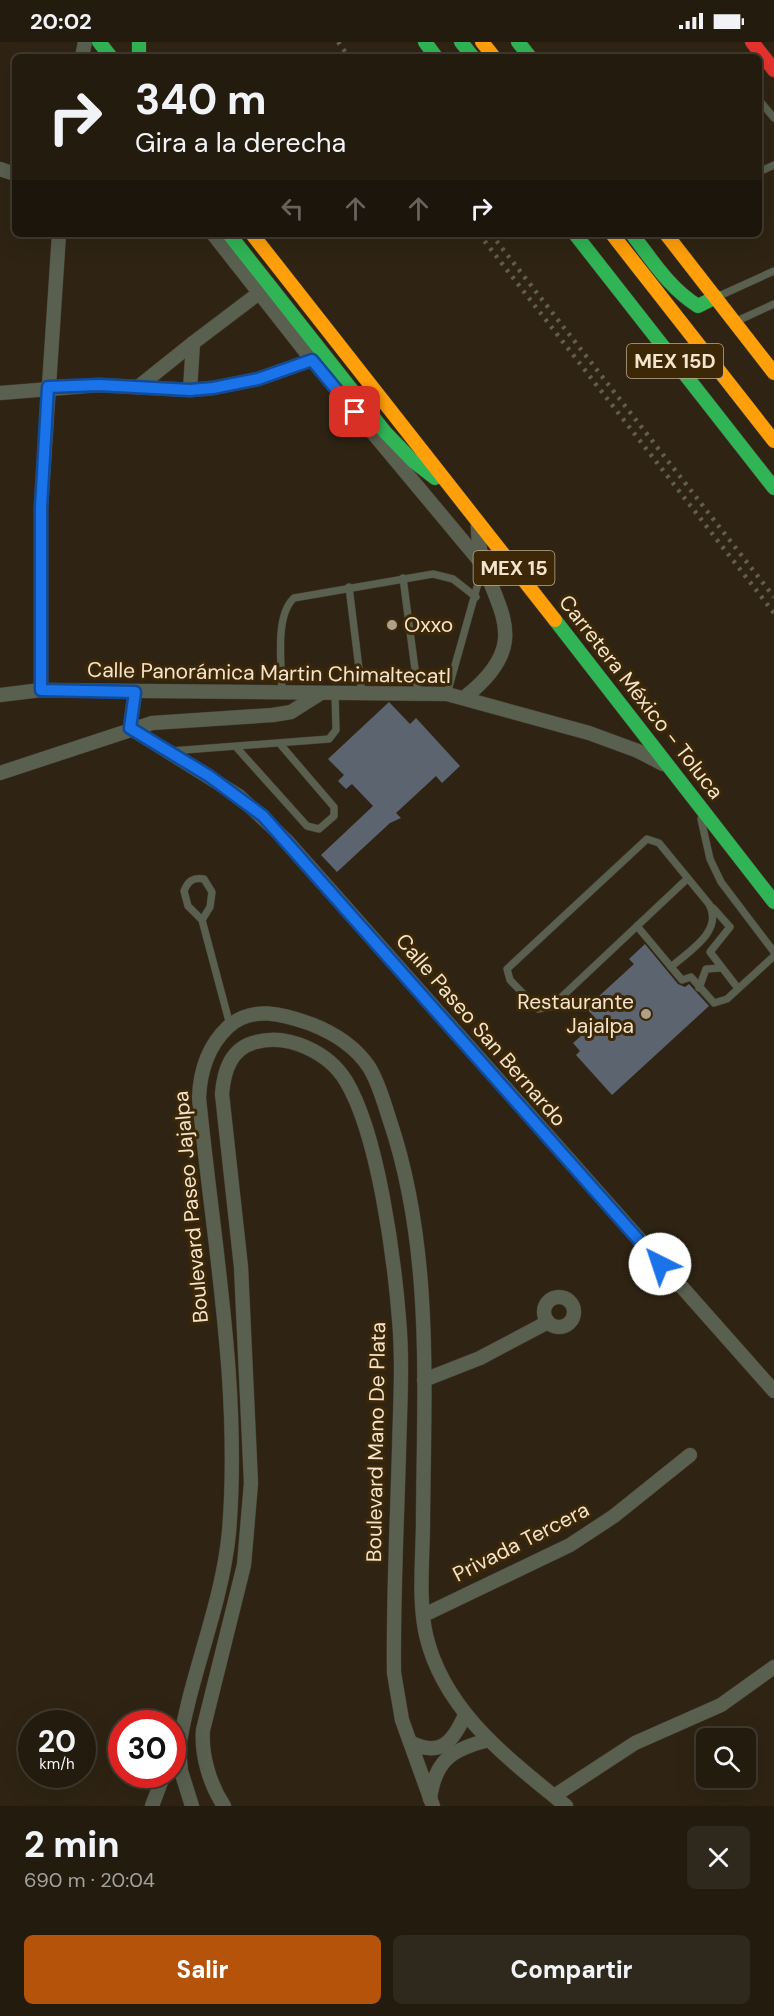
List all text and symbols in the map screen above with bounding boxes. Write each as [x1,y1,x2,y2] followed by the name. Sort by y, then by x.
[30,7,92,36] text: 20:02
[135,72,267,127] text: 340 m
[36,78,114,156] icon: right
[135,125,346,160] text: Gira a la derecha
[276,192,309,225] icon: left
[339,192,372,225] icon: ahead
[402,192,435,225] icon: ahead
[465,192,498,225] icon: right
[627,344,723,378] road number: MEX 15D
[329,386,380,437] pin
[338,395,371,428] icon: arrive
[474,551,554,585] road number: MEX 15
[552,589,730,805] street label: Carretera México - Toluca
[404,611,453,639] place label: Oxxo
[385,618,399,632] marker: Oxxo
[87,656,451,690] street label: Calle Panorámica Martin Chimaltecatl
[389,928,573,1132] street label: Calle Paseo San Bernardo
[517,988,634,1040] place label: Restaurante Jajalpa
[639,1007,653,1021] marker: Restaurante Jajalpa
[167,1090,215,1324] street label: Boulevard Paseo Jajalpa
[628,1232,692,1296] position arrow
[360,1322,392,1562] street label: Boulevard Mano De Plata
[448,1496,594,1588] street label: Privada Tercera
[108,1710,186,1788] speed limit sign: 30
[38,1722,76,1761] text: 20
[696,1728,756,1788] map controls
[696,1728,756,1788] button: search
[39,1754,75,1774] text: km/h
[24,1821,120,1868] text: 2 min
[687,1826,750,1889] button: close
[24,1867,155,1893] text: 690 m · 20:04
[24,1935,381,2004] button: Salir
[393,1935,750,2004] button: Compartir

